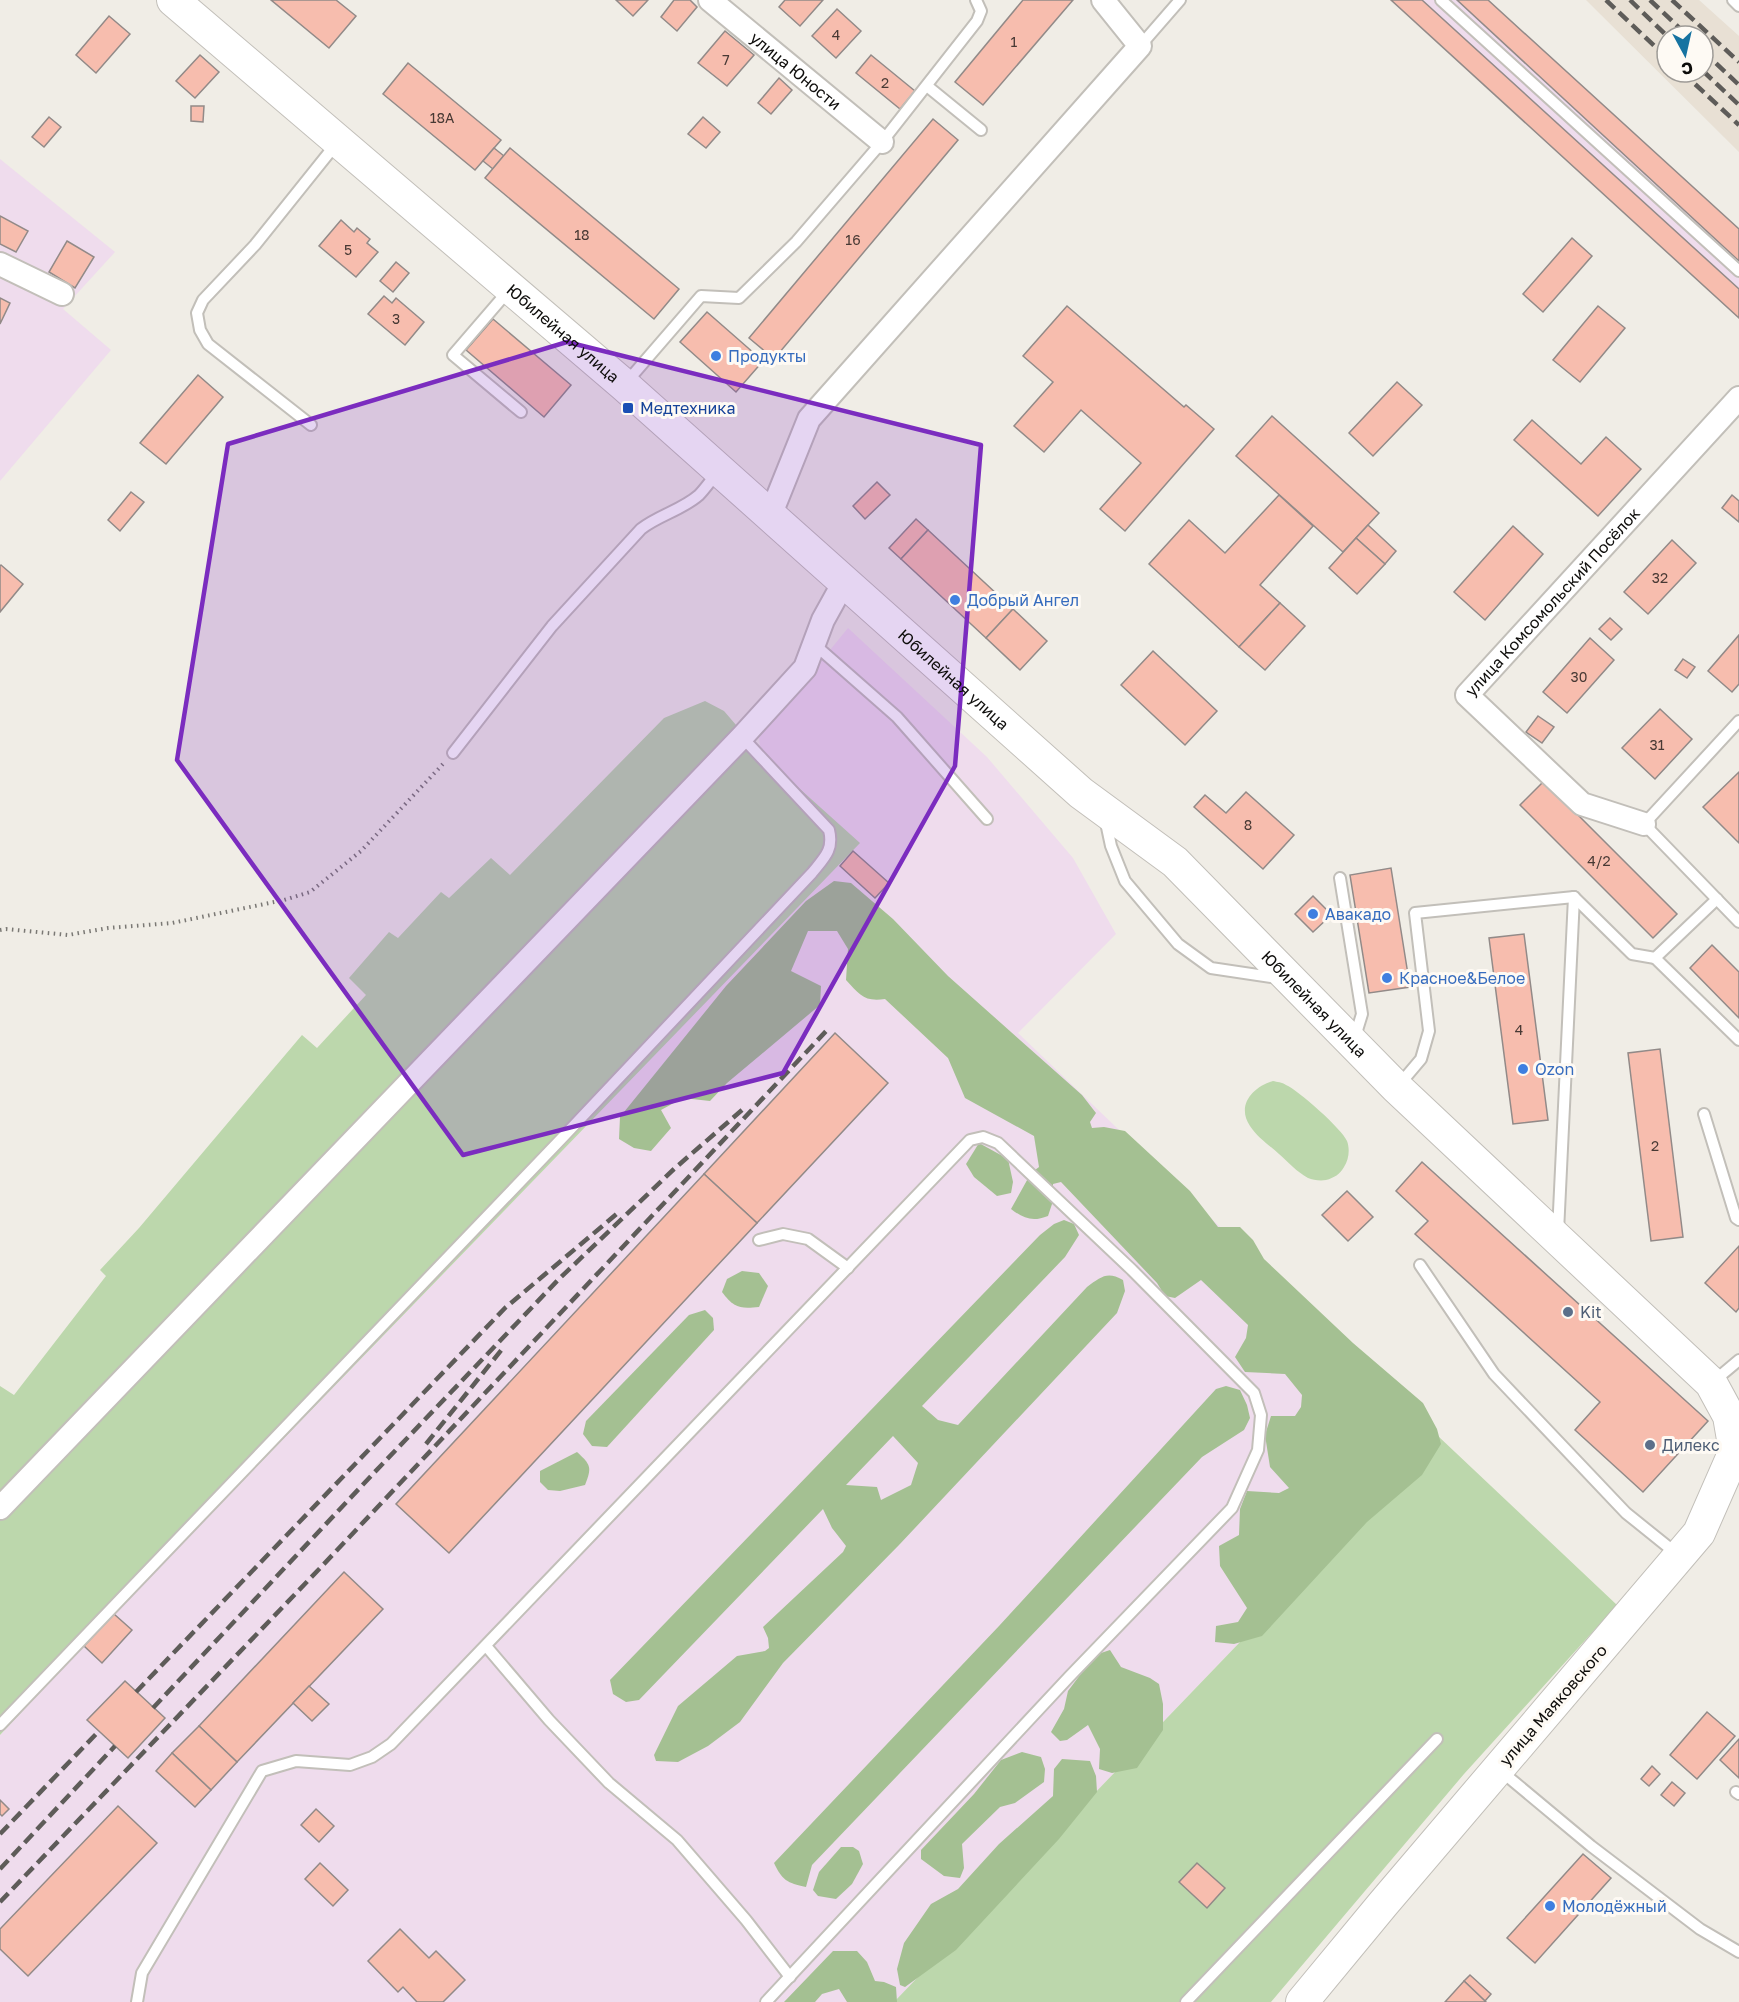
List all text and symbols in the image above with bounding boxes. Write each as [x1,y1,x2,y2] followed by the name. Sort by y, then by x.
[1655,24,1715,84] north arrow
[832,26,840,43] house number: 4
[746,27,845,114] street label: улица Юности
[1011,33,1018,50] house number: 1
[722,51,730,68] house number: 7
[1680,58,1694,80] text: С
[881,74,889,91] house number: 2
[430,109,455,126] house number: 18А
[574,226,590,243] house number: 18
[845,231,861,248] house number: 16
[344,241,352,258] house number: 5
[503,279,624,387] street label: Юбилейная улица
[392,310,400,327] house number: 3
[728,346,806,366] place label: Продукты
[709,349,723,363] marker: Продукты
[640,398,735,418] place label: Медтехника
[621,401,635,415] marker: Медтехника
[1461,503,1644,700] street label: улица Комсомольский Посёлок
[1652,569,1668,586] house number: 32
[967,590,1079,610] place label: Добрый Ангел
[948,593,962,607] marker: Добрый Ангел
[894,625,1013,734] street label: Юбилейная улица
[1571,668,1587,685] house number: 30
[1650,736,1665,753] house number: 31
[1244,816,1252,833] house number: 8
[1587,852,1611,869] house number: 4/2
[1325,904,1391,924] place label: Авакадо
[1306,907,1320,921] marker: Авакадо
[1257,946,1371,1061] street label: Юбилейная улица
[1399,968,1525,988] place label: Красное&Белое
[1380,971,1394,985] marker: Красное&Белое
[1515,1021,1523,1038] house number: 4
[1535,1059,1574,1079] place label: Ozon
[1516,1062,1530,1076] marker: Ozon
[1651,1137,1659,1154] house number: 2
[1580,1302,1602,1322] place label: Kit
[1561,1305,1575,1319] marker: Kit
[1662,1435,1720,1455] place label: Дилекс
[1643,1438,1657,1452] marker: Дилекс
[1495,1640,1611,1770] street label: улица Маяковского
[1562,1896,1667,1916] place label: Молодёжный
[1543,1899,1557,1913] marker: Молодёжный

